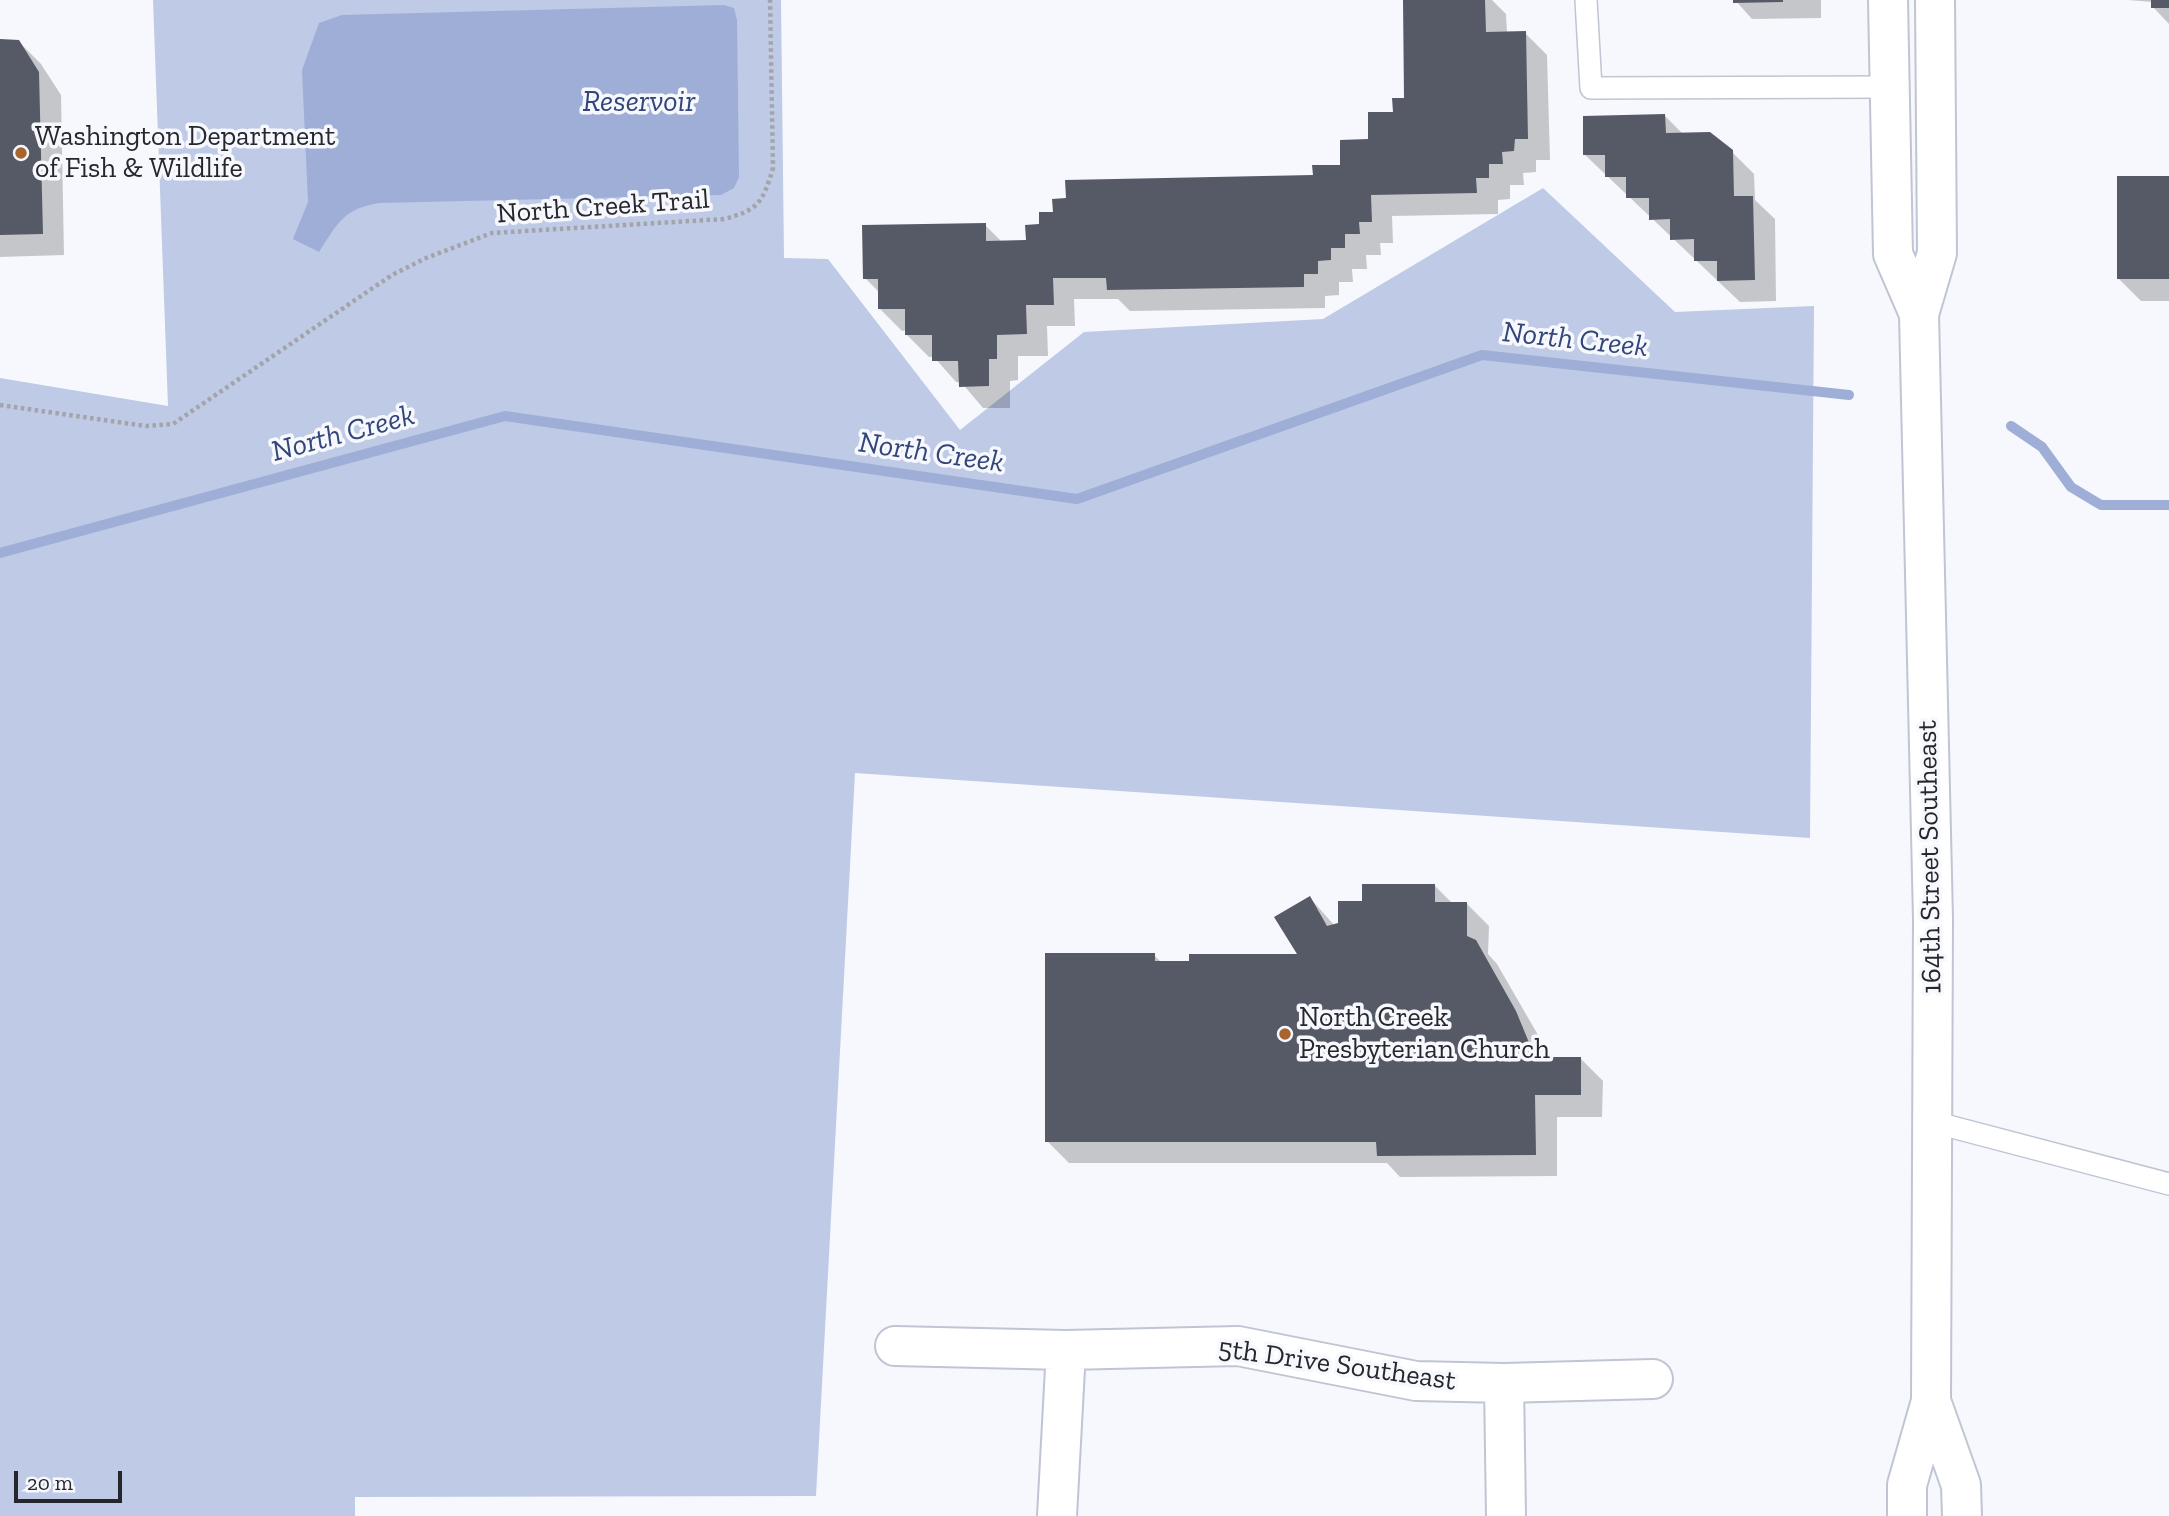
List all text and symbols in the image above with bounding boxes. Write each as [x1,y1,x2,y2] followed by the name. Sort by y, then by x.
[582,84,696,120] water label: Reservoir
[35,120,335,186] place label: Washington Department of Fish & Wildlife
[13,145,29,161] marker: Washington Department of Fish & Wildlife
[495,183,711,231] street label: North Creek Trail
[1500,314,1650,366] water label: North Creek
[268,398,418,470] water label: North Creek
[856,425,1006,481] water label: North Creek
[1911,720,1949,994] street label: 164th Street Southeast
[1299,1001,1550,1067] place label: North Creek Presbyterian Church
[1277,1026,1293,1042] marker: North Creek Presbyterian Church
[1216,1332,1458,1398] street label: 5th Drive Southeast
[18,1456,126,1500] scale bar
[27,1470,73,1495] text: 20 m

